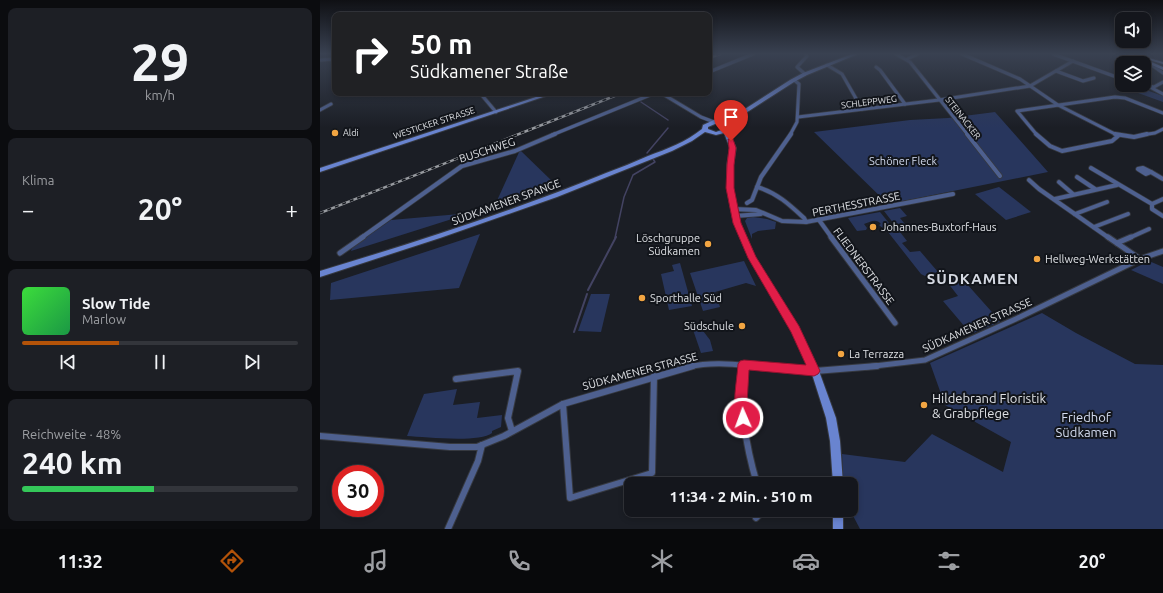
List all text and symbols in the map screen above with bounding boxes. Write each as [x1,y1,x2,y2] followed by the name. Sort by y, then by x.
[1115,12,1151,92] map controls
[1115,12,1151,48] button: sound
[344,28,396,80] icon: right
[410,28,472,59] text: 50 m
[131,33,189,91] text: 29
[1115,56,1151,92] button: layers
[410,61,569,81] text: Südkamener Straße
[145,88,175,102] text: km/h
[841,94,897,110] street label: SCHLEPPWEG
[943,95,983,141] street label: STEINACKER
[714,100,748,141] pin
[392,105,476,141] street label: WESTICKER STRASSE
[720,106,742,128] icon: arrive
[330,128,340,138] marker: Aldi
[343,128,359,138] place label: Aldi
[457,135,517,165] street label: BUSCHWEG
[869,155,937,167] park label: Schöner Fleck
[22,173,54,187] text: Klima
[450,177,562,227] street label: SÜDKAMENER SPANGE
[811,190,901,218] street label: PERTHESSTRASSE
[138,192,182,226] text: 20°
[22,197,34,222] text: −
[286,197,298,222] text: +
[881,221,997,233] place label: Johannes-Buxtorf-Haus
[868,222,878,232] marker: Johannes-Buxtorf-Haus
[831,225,897,307] street label: FLIEDNERSTRASSE
[636,232,700,257] place label: Löschgruppe Südkamen
[703,239,713,249] marker: Löschgruppe Südkamen
[1045,253,1150,265] place label: Hellweg-Werkstätten
[1032,254,1042,264] marker: Hellweg-Werkstätten
[927,270,1019,287] district label: SÜDKAMEN
[650,292,722,304] place label: Sporthalle Süd
[637,293,647,303] marker: Sporthalle Süd
[82,295,150,312] text: Slow Tide
[920,295,1034,355] street label: SÜDKAMENER STRASSE
[82,312,126,326] text: Marlow
[684,320,734,332] place label: Südschule
[737,321,747,331] marker: Südschule
[849,348,904,360] place label: La Terrazza
[836,349,846,359] marker: La Terrazza
[581,350,699,392] street label: SÜDKAMENER STRASSE
[57,351,79,373] icon: previous
[149,351,171,373] icon: pause
[241,351,263,373] icon: next
[932,391,1046,420] place label: Hildebrand Floristik & Grabpflege
[722,397,764,439] position arrow
[919,400,929,410] marker: Hildebrand Floristik & Grabpflege
[1056,410,1116,439] park label: Friedhof Südkamen
[22,427,121,441] text: Reichweite · 48%
[22,446,123,480] text: 240 km
[332,465,384,517] speed limit sign: 30
[670,488,813,505] text: 11:34 · 2 Min. · 510 m
[218,547,246,575] icon: directions
[362,547,390,575] icon: music
[505,547,533,575] icon: phone
[648,547,676,575] icon: climate
[792,547,820,575] icon: car
[935,547,963,575] icon: filters
[58,551,103,571] text: 11:32
[1079,551,1105,571] text: 20°

